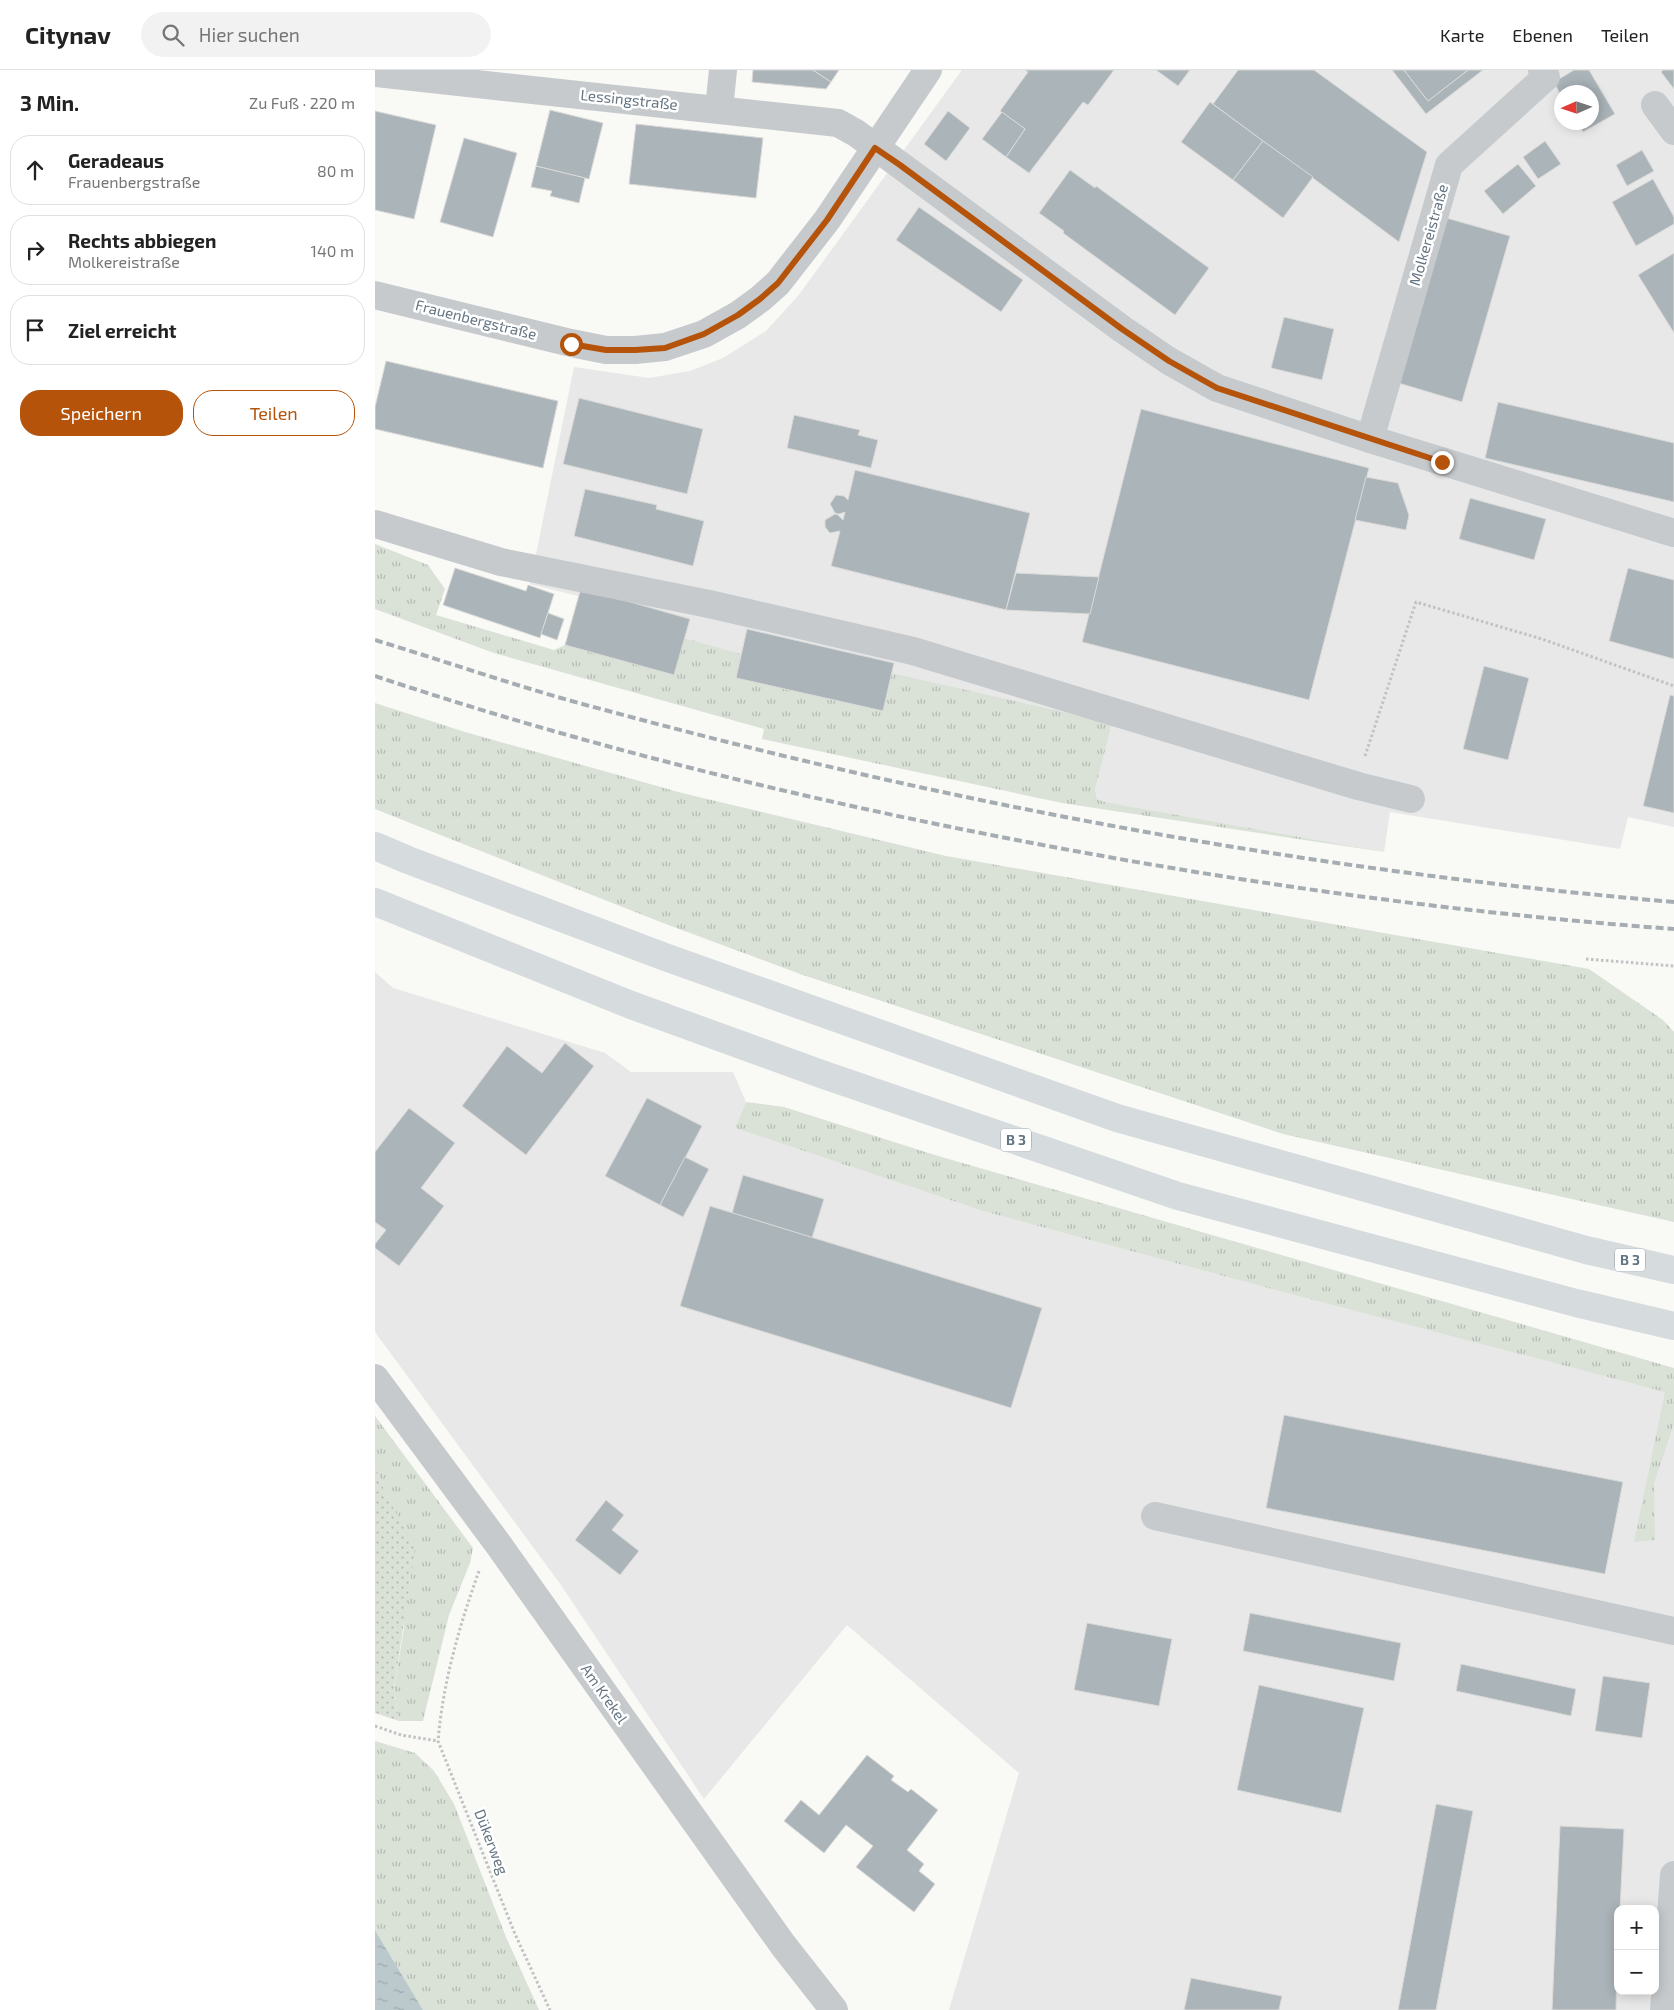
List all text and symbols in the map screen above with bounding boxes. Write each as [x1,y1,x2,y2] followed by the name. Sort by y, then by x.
[141,12,491,57] search box
[25,20,111,49] text: Citynav
[159,21,187,49] icon: search
[199,23,300,46] text: Hier suchen
[1440,24,1484,46] text: Karte
[1512,24,1573,46] text: Ebenen
[1601,24,1649,46] text: Teilen
[580,85,679,113] street label: Lessingstraße
[1554,85,1599,130] north arrow
[20,90,79,115] text: 3 Min.
[249,93,355,112] text: Zu Fuß · 220 m
[68,149,164,172] text: Geradeaus
[21,156,49,184] icon: ahead
[317,161,354,180] text: 80 m
[68,172,200,191] text: Frauenbergstraße
[1405,182,1451,288] street label: Molkereistraße
[68,229,216,252] text: Rechts abbiegen
[21,236,49,264] icon: right
[311,241,354,260] text: 140 m
[68,252,180,271] text: Molkereistraße
[414,295,539,343] street label: Frauenbergstraße
[21,316,49,344] icon: arrive
[68,319,177,342] text: Ziel erreicht
[560,333,583,356] route start
[20,390,183,436] button: Speichern
[193,390,355,436] button: Teilen
[1431,451,1454,474] route end
[1001,1128,1031,1152] road number: B 3
[1615,1248,1645,1272] road number: B 3
[578,1660,632,1727] street label: Am Krekel
[471,1806,513,1878] street label: Dükerweg
[1614,1905,1659,1995] map controls
[1614,1905,1659,1950] button: +
[1614,1950,1659,1995] button: −

